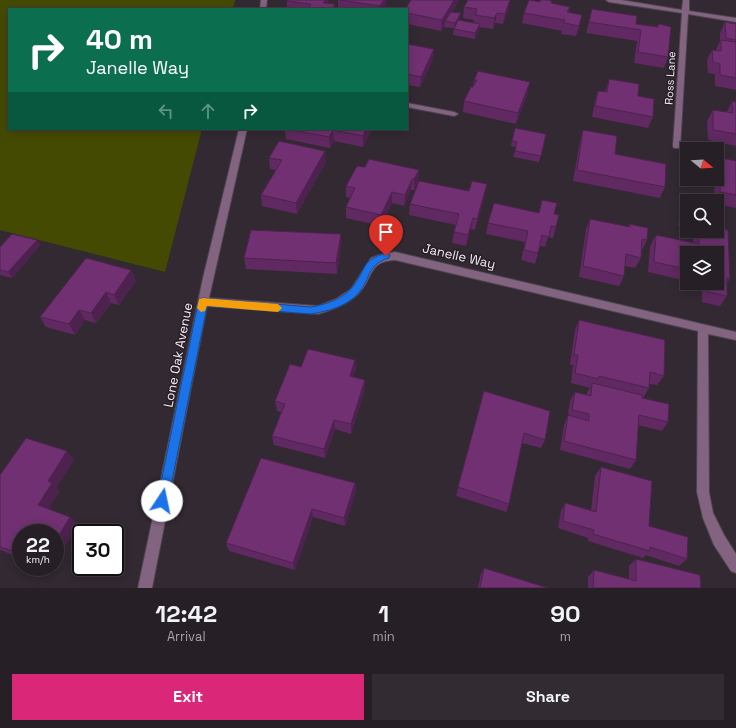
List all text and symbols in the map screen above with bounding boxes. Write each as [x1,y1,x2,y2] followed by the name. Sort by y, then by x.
[86,21,153,57] text: 40 m
[20,24,72,76] icon: right
[662,51,678,105] street label: Ross Lane
[86,56,189,79] text: Janelle Way
[155,100,177,122] icon: left
[197,100,219,122] icon: ahead
[239,100,261,122] icon: right
[680,142,724,186] north arrow
[680,142,724,290] map controls
[680,194,724,238] button: search
[369,215,403,256] pin
[375,221,397,243] icon: arrive
[421,239,497,273] street label: Janelle Way
[680,246,724,290] button: layers
[160,301,196,409] street label: Lone Oak Avenue
[141,480,183,522] position arrow
[72,524,124,576] speed limit sign: 30
[26,532,50,558] text: 22
[26,553,50,566] text: km/h
[155,598,217,629] text: 12:42
[378,598,389,629] text: 1
[550,598,581,629] text: 90
[167,628,206,645] text: Arrival
[373,628,395,645] text: min
[560,628,571,645] text: m
[12,674,364,720] button: Exit
[372,674,724,720] button: Share

